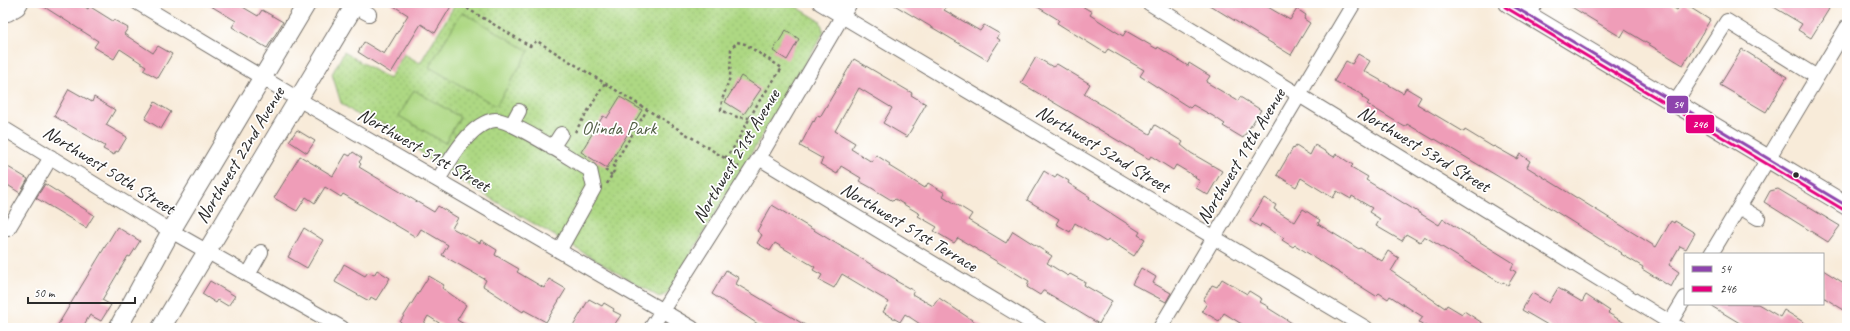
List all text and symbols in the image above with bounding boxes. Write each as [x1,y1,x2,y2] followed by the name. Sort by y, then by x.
[190,81,291,227] street label: Northwest 22nd Avenue
[1191,82,1292,228] street label: Northwest 19th Avenue
[687,83,786,227] street label: Northwest 21st Avenue
[1666,95,1689,114] line badge: 54
[1673,97,1685,111] text: 54
[1032,100,1176,199] street label: Northwest 52nd Street
[1353,100,1496,199] street label: Northwest 53rd Street
[354,102,496,198] street label: Northwest 51st Street
[1685,114,1715,134] line badge: 246
[582,116,657,140] park label: Olinda Park
[1692,117,1708,131] text: 246
[39,120,181,221] street label: Northwest 50th Street
[1791,170,1801,180] unlabelled marker
[836,177,983,278] street label: Northwest 51st Terrace
[1684,253,1824,305] legend
[1720,261,1732,277] text: 54
[28,279,135,305] scale bar
[1720,281,1737,297] text: 246
[34,285,56,301] text: 50 m

